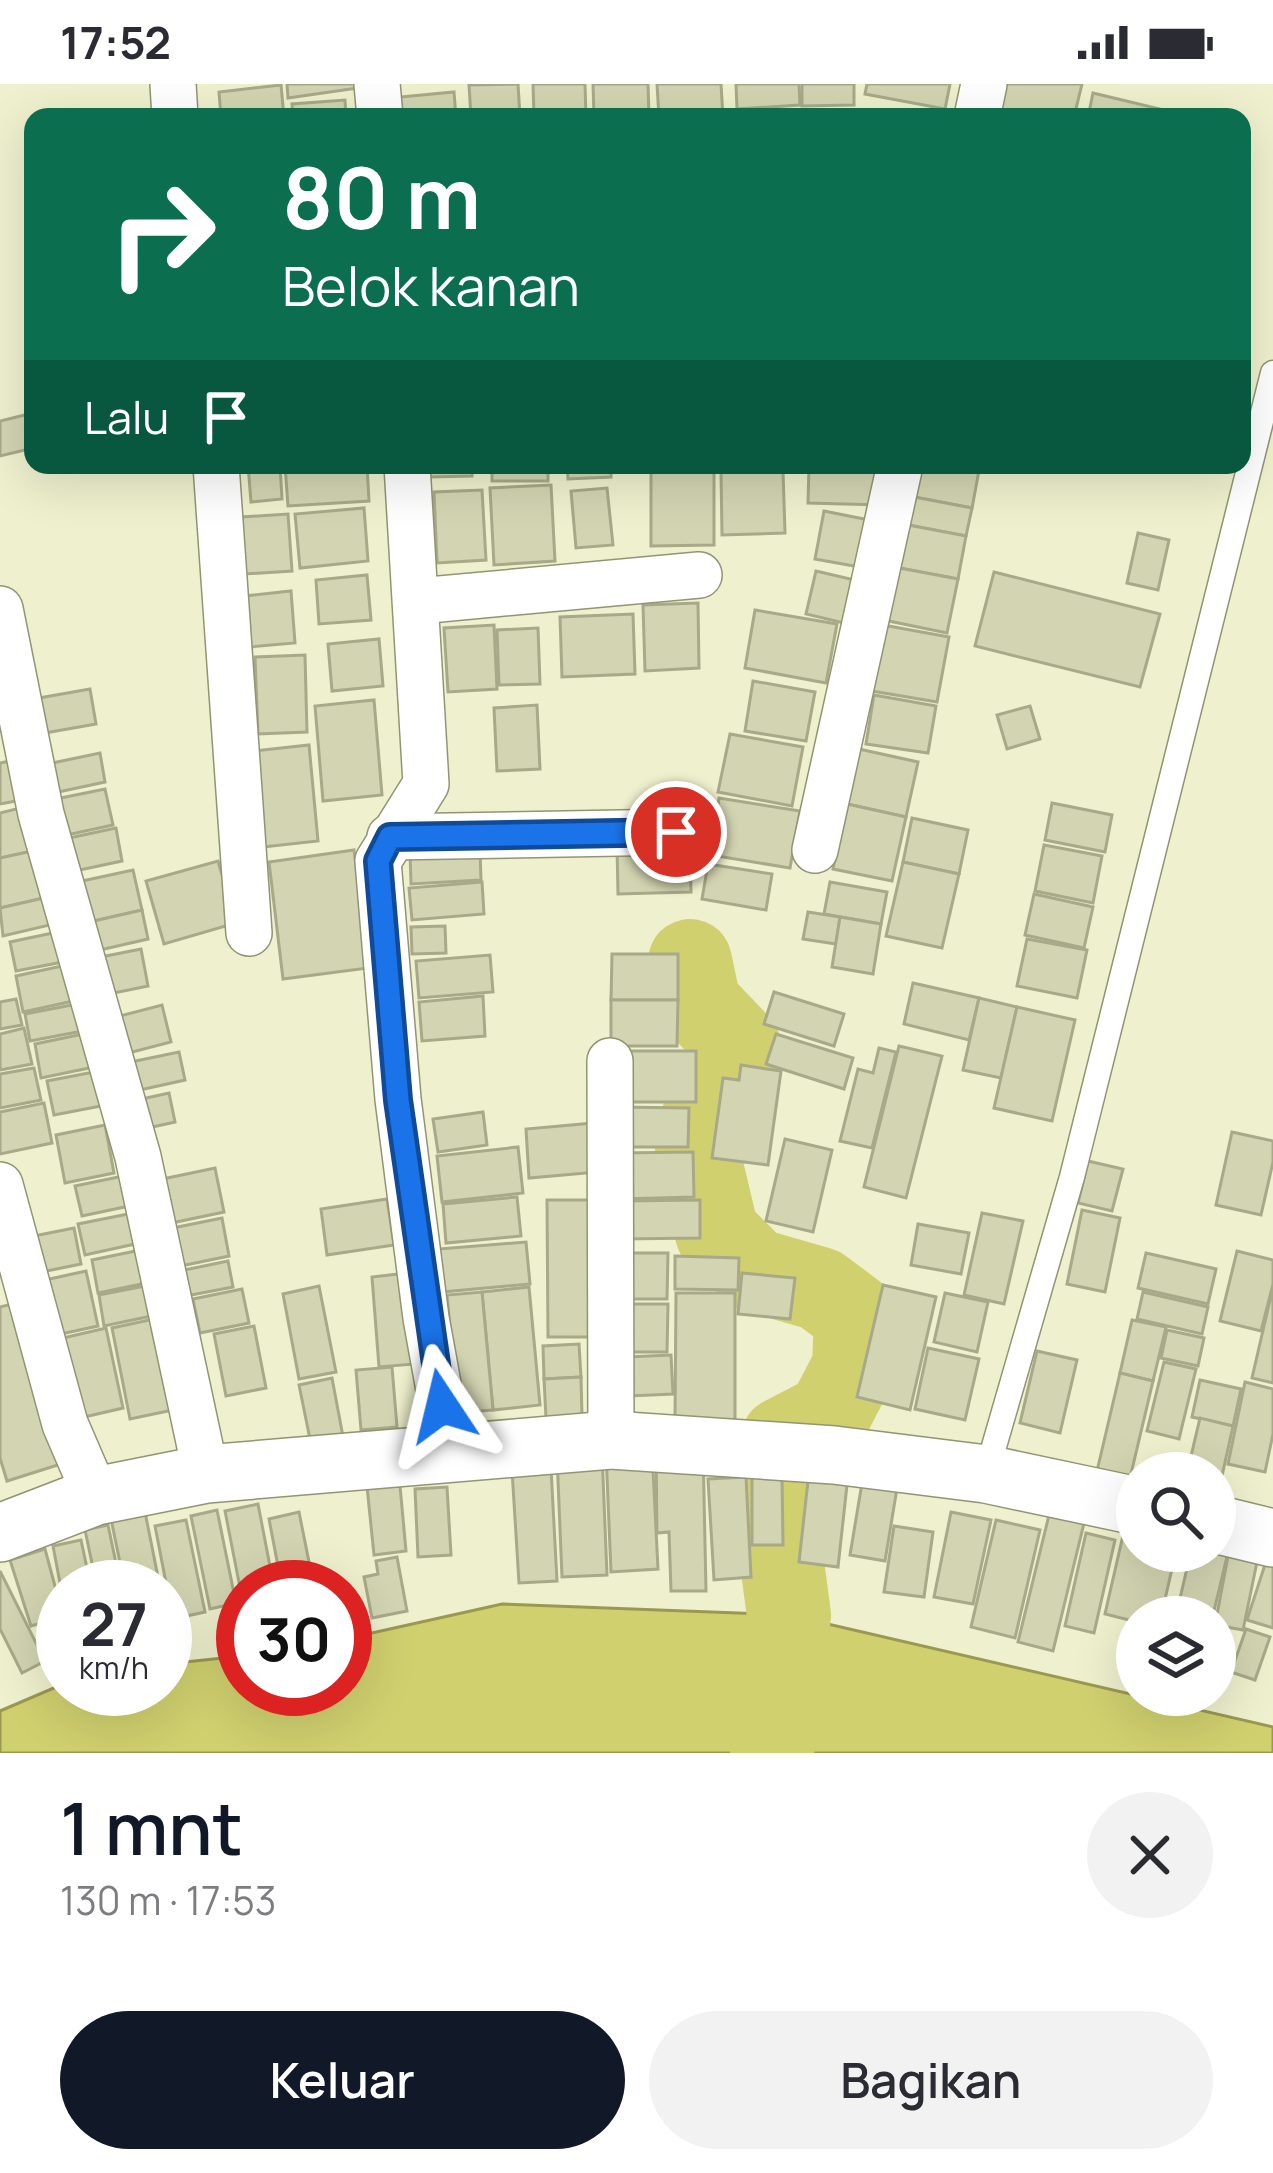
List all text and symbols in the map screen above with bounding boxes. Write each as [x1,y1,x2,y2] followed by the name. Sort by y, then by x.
[60,11,171,73] text: 17:52
[282,139,481,254] text: 80 m
[84,156,240,312] icon: right
[282,248,580,322] text: Belok kanan
[193,384,259,450] icon: arrive
[84,386,169,448] text: Lalu
[625,781,727,883] pin
[643,799,709,865] icon: arrive
[379,1343,505,1469] position arrow
[1116,1452,1236,1716] map controls
[1116,1452,1236,1572] button: search
[216,1560,372,1716] speed limit sign: 30
[80,1582,148,1664] text: 27
[1116,1596,1236,1716] button: layers
[79,1647,149,1688] text: km/h
[60,1778,243,1877] text: 1 mnt
[1087,1792,1213,1918] button: close
[60,1873,276,1927] text: 130 m · 17:53
[60,2011,625,2149] button: Keluar
[649,2011,1213,2149] button: Bagikan

